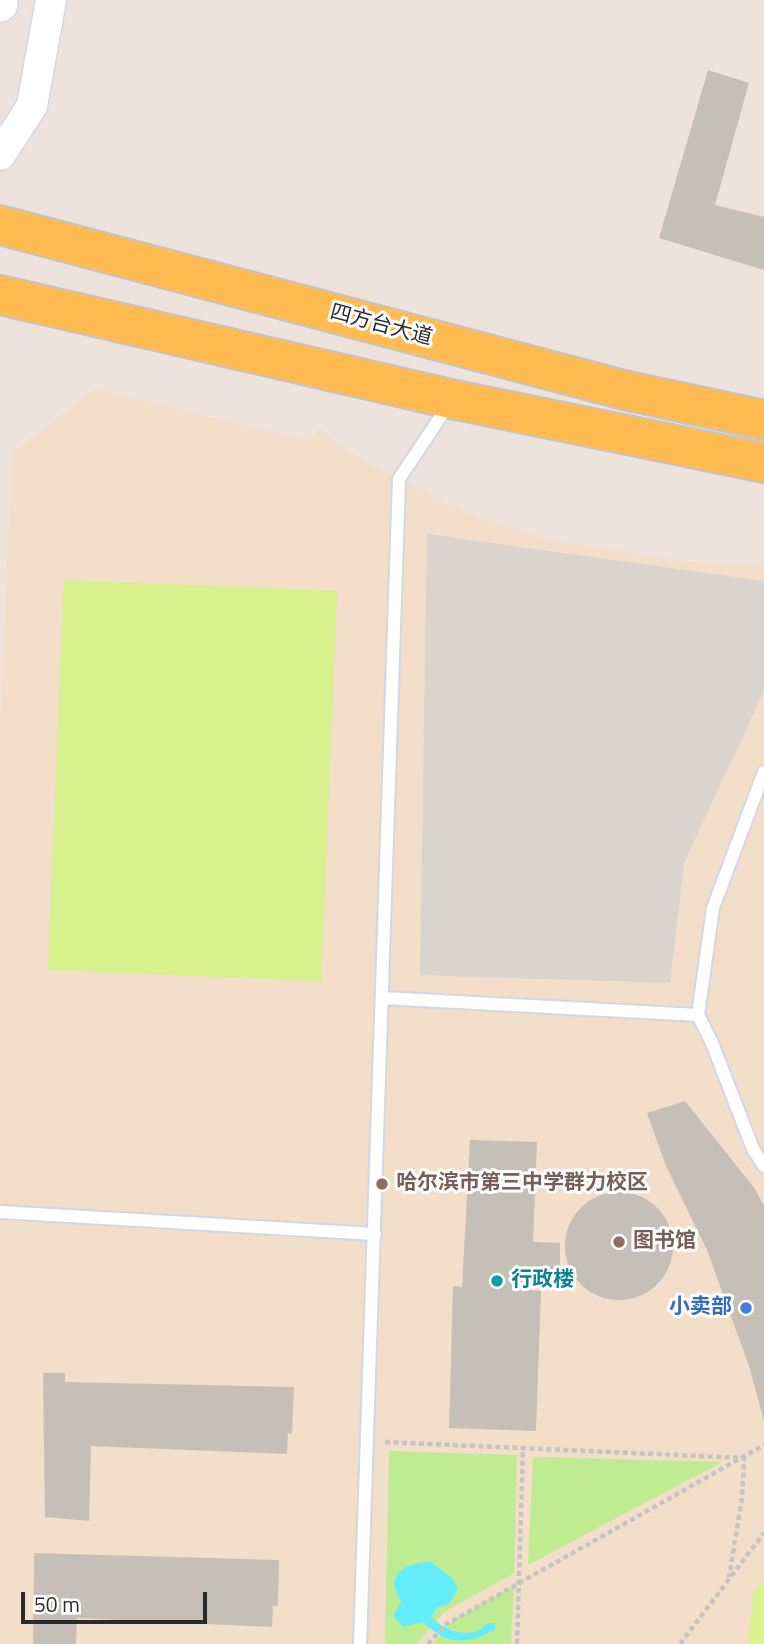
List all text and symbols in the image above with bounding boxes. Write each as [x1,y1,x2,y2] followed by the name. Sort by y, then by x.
[327,300,435,352] street label: 四方台大道
[396,1171,648,1197] place label: 哈尔滨市第三中学群力校区
[374,1176,390,1192] marker: 哈尔滨市第三中学群力校区
[633,1229,696,1255] place label: 图书馆
[611,1234,627,1250] marker: 图书馆
[511,1268,574,1294] place label: 行政楼
[489,1273,505,1289] marker: 行政楼
[669,1295,732,1321] place label: 小卖部
[738,1300,754,1316] marker: 小卖部
[24,1578,210,1622] scale bar
[34,1588,80,1620] text: 50 m

